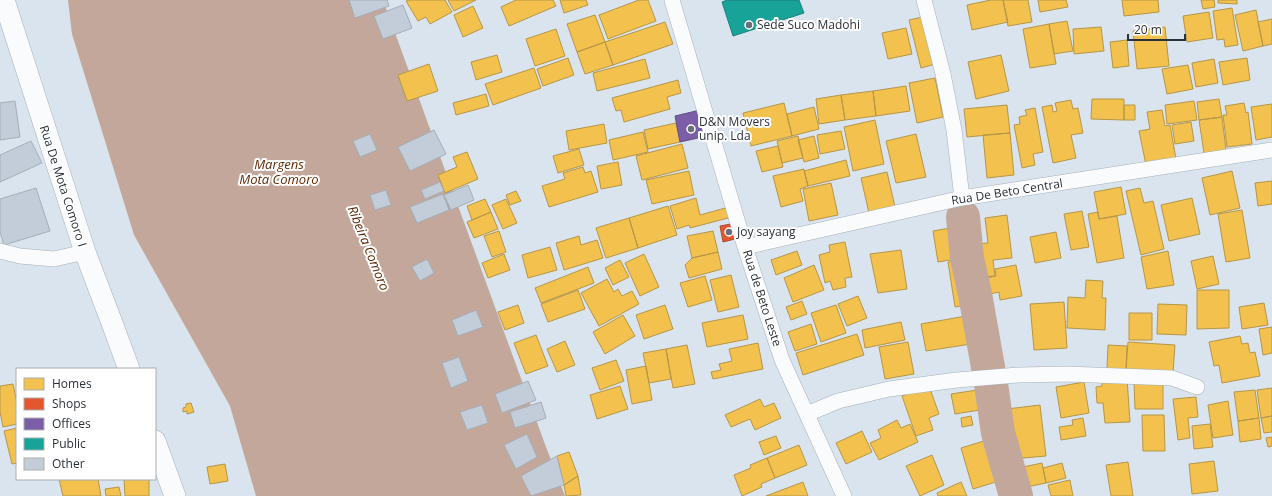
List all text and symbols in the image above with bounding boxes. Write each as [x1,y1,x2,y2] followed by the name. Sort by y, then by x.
[757,16,860,33] place label: Sede Suco Madohi
[1128,16,1185,42] scale bar
[744,20,754,30] marker: Sede Suco Madohi
[1134,21,1162,38] text: 20 m
[699,113,770,144] place label: D&N Movers unip. Lda
[36,123,91,249] street label: Rua De Mota Comoro I
[686,124,696,134] marker: D&N Movers unip. Lda
[239,155,319,188] water label: Margens Mota Comoro
[950,174,1064,209] street label: Rua De Beto Central
[344,203,394,293] water label: Ribeira Comoro
[736,223,796,240] place label: Joy sayang
[724,227,734,237] marker: Joy sayang
[739,247,786,349] street label: Rua de Beto Leste
[16,368,156,480] legend
[52,375,92,392] text: Homes
[52,395,87,412] text: Shops
[52,415,91,432] text: Offices
[52,435,86,452] text: Public
[52,455,85,472] text: Other

